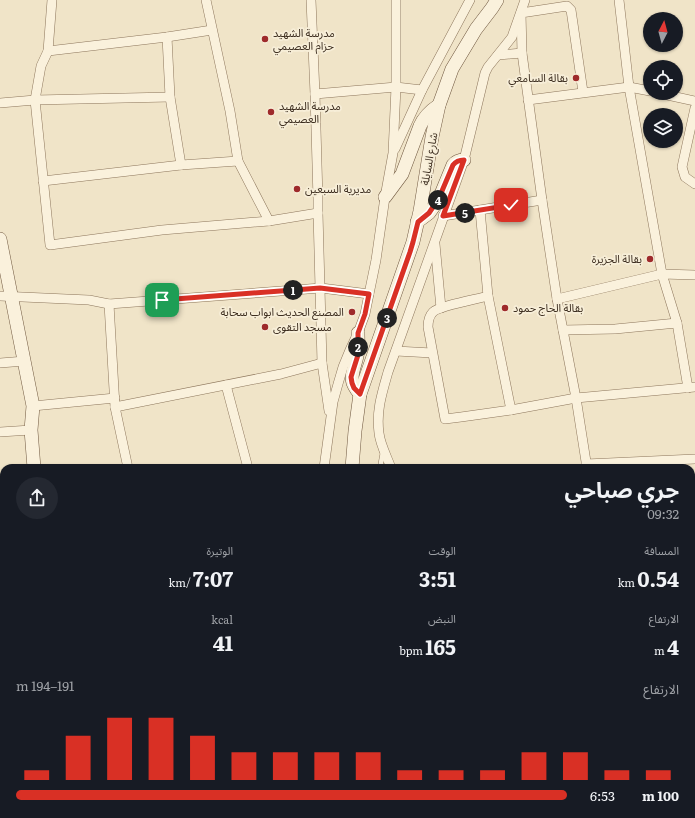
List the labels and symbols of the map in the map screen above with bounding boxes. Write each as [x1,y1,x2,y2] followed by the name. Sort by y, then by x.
[643,12,683,52] north arrow
[273,24,335,56] place label: مدرسة الشهيد حزام العصيمي
[260,34,270,44] marker: مدرسة الشهيد حزام العصيمي
[508,69,568,88] place label: بقالة السامعي
[571,73,581,83] marker: بقالة السامعي
[279,97,341,129] place label: مدرسة الشهيد العصيمي
[266,107,276,117] marker: مدرسة الشهيد العصيمي
[415,131,442,187] street label: شارع السايلة
[305,180,371,196] place label: مديرية السبعين
[292,184,302,194] marker: مديرية السبعين
[494,188,528,222] pin
[428,190,448,210] pin: 4
[455,203,475,223] pin: 5
[592,250,642,266] place label: بقالة الجزيرة
[645,254,655,264] marker: بقالة الجزيرة
[283,280,303,300] pin: 1
[145,283,179,317] pin
[513,299,583,316] place label: بقالة الحاج حمود
[220,303,344,320] place label: المصنع الحديث ابواب سحابة
[500,303,510,313] marker: بقالة الحاج حمود
[347,307,357,317] marker: المصنع الحديث ابواب سحابة
[377,308,397,328] pin: 3
[273,318,332,334] place label: مسجد التقوى
[260,322,270,332] marker: مسجد التقوى
[348,337,368,357] pin: 2

